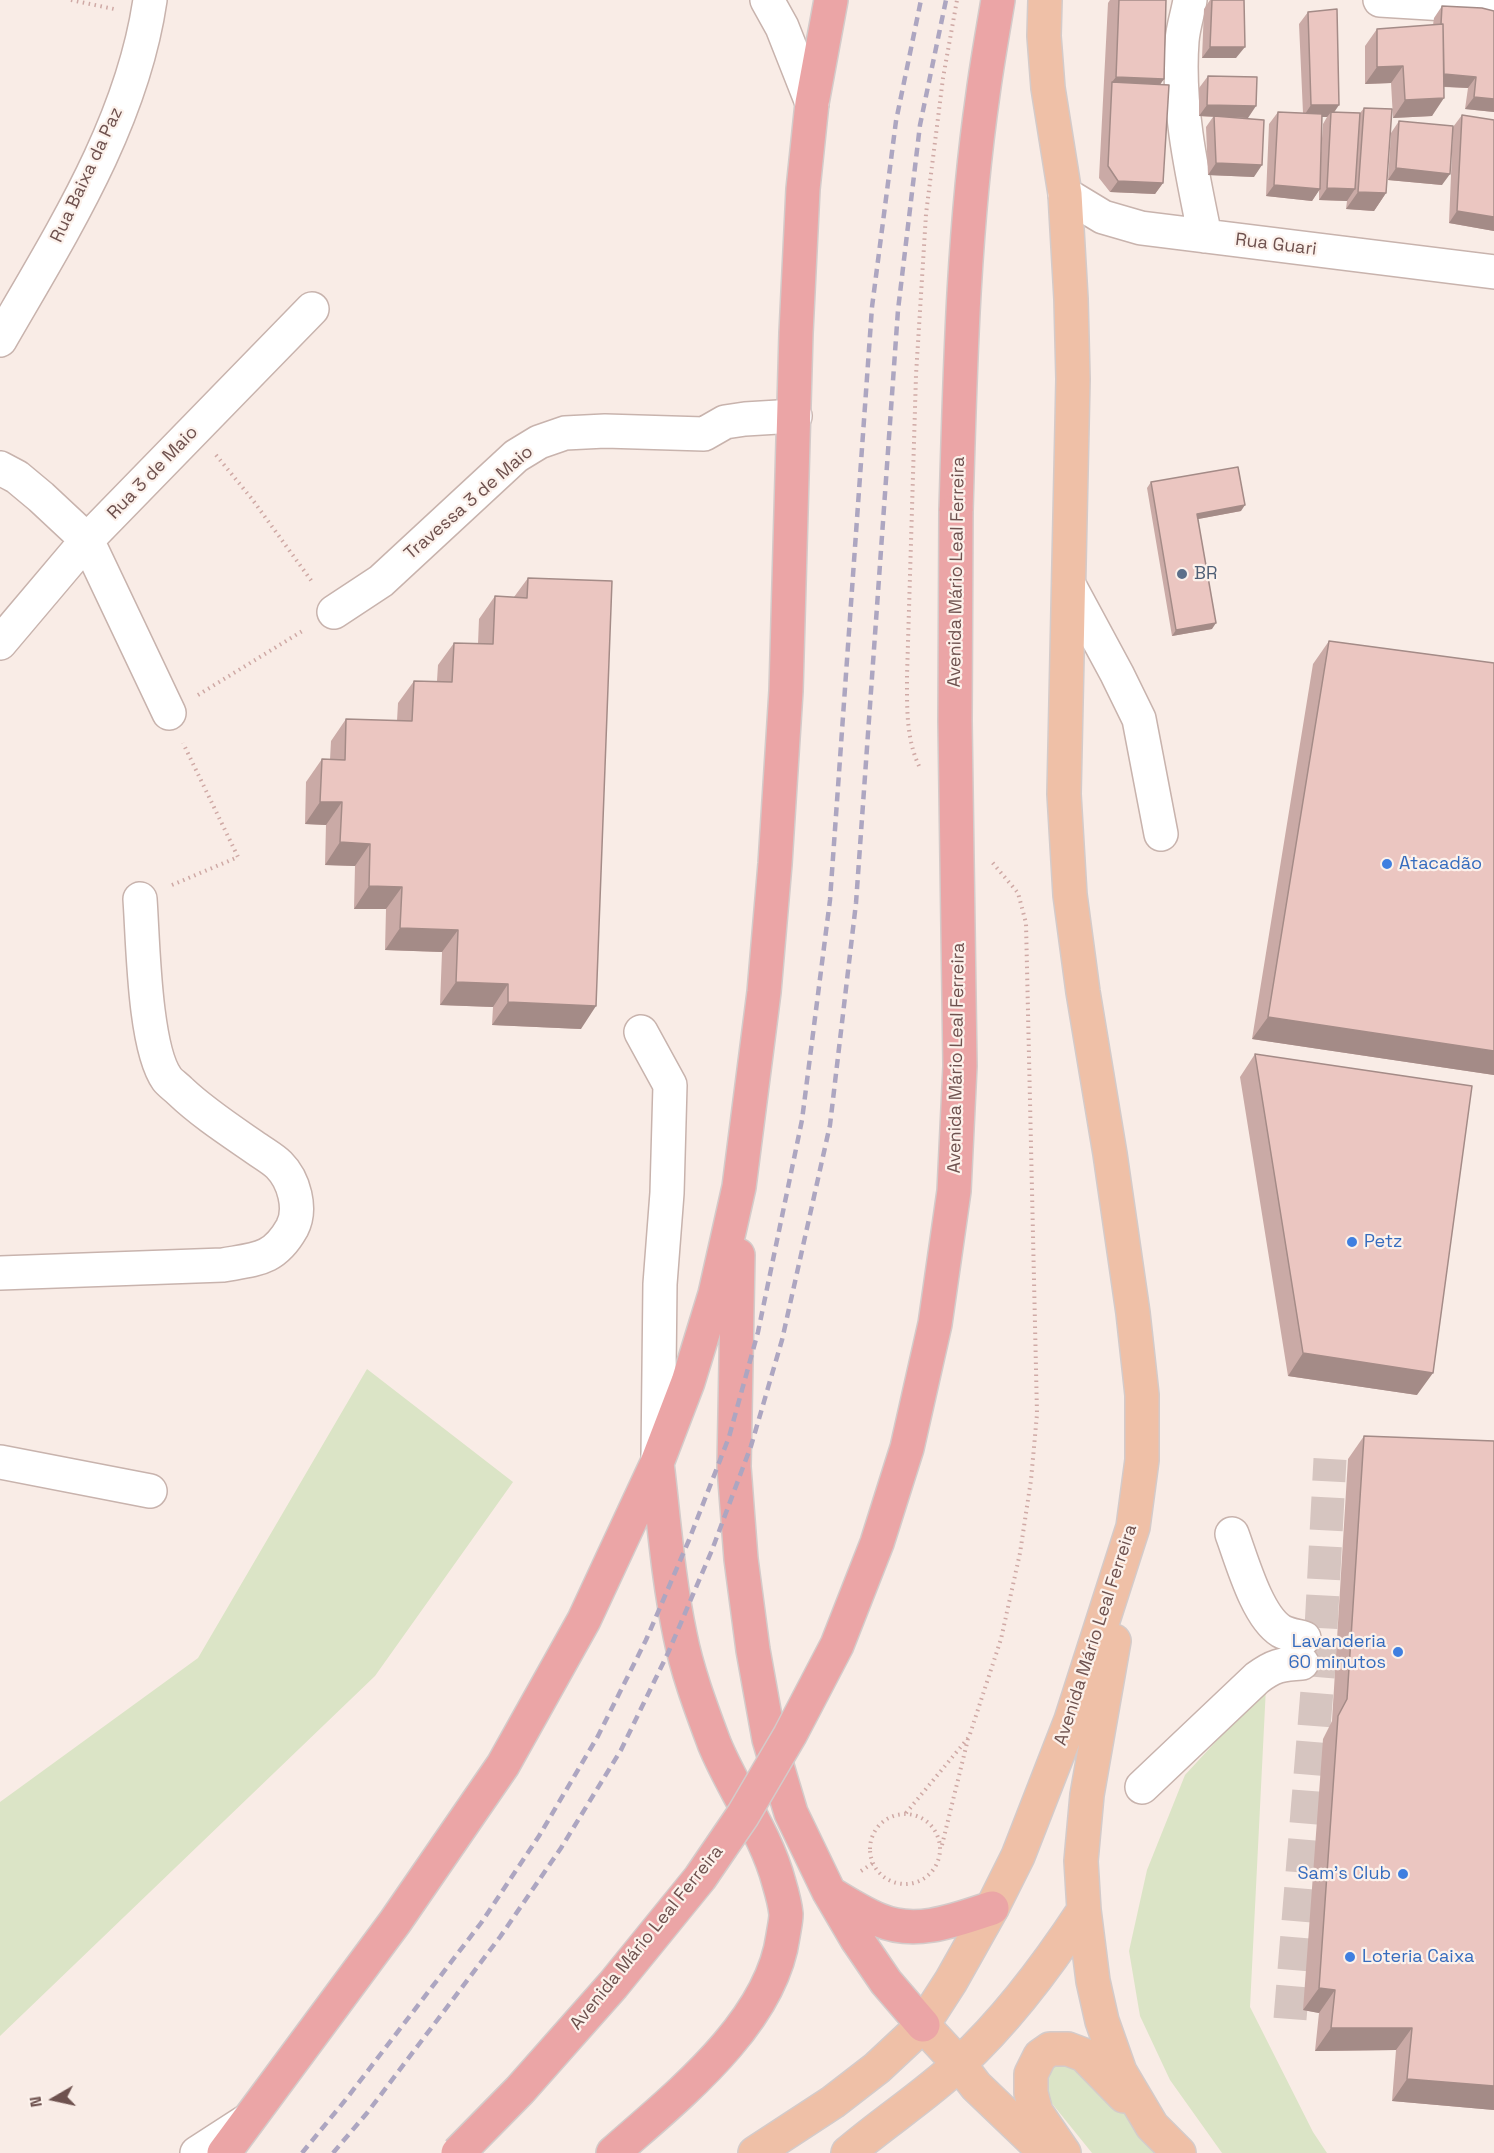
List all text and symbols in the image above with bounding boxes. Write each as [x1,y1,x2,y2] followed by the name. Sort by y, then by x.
[46,104,128,246] street label: Rua Baixa da Paz
[1234,229,1318,261] street label: Rua Guari
[103,422,203,524] street label: Rua 3 de Maio
[400,441,538,565] street label: Travessa 3 de Maio
[944,456,970,688] street label: Avenida Mário Leal Ferreira
[1194,563,1217,585] place label: BR
[1175,567,1189,581] marker: BR
[1399,853,1482,875] place label: Atacadão
[1380,857,1394,871] marker: Atacadão
[944,942,970,1174] street label: Avenida Mário Leal Ferreira
[1364,1231,1402,1253] place label: Petz
[1345,1235,1359,1249] marker: Petz
[1050,1522,1142,1748] street label: Avenida Mário Leal Ferreira
[1288,1631,1386,1674] place label: Lavanderia 60 minutos
[1391,1645,1405,1659] marker: Lavanderia 60 minutos
[566,1841,728,2035] street label: Avenida Mário Leal Ferreira
[1298,1863,1391,1885] place label: Sam's Club
[1396,1867,1410,1881] marker: Sam's Club
[1362,1946,1474,1968] place label: Loteria Caixa
[1343,1950,1357,1964] marker: Loteria Caixa
[24,2069,84,2129] north arrow
[25,2095,47,2109] text: N

